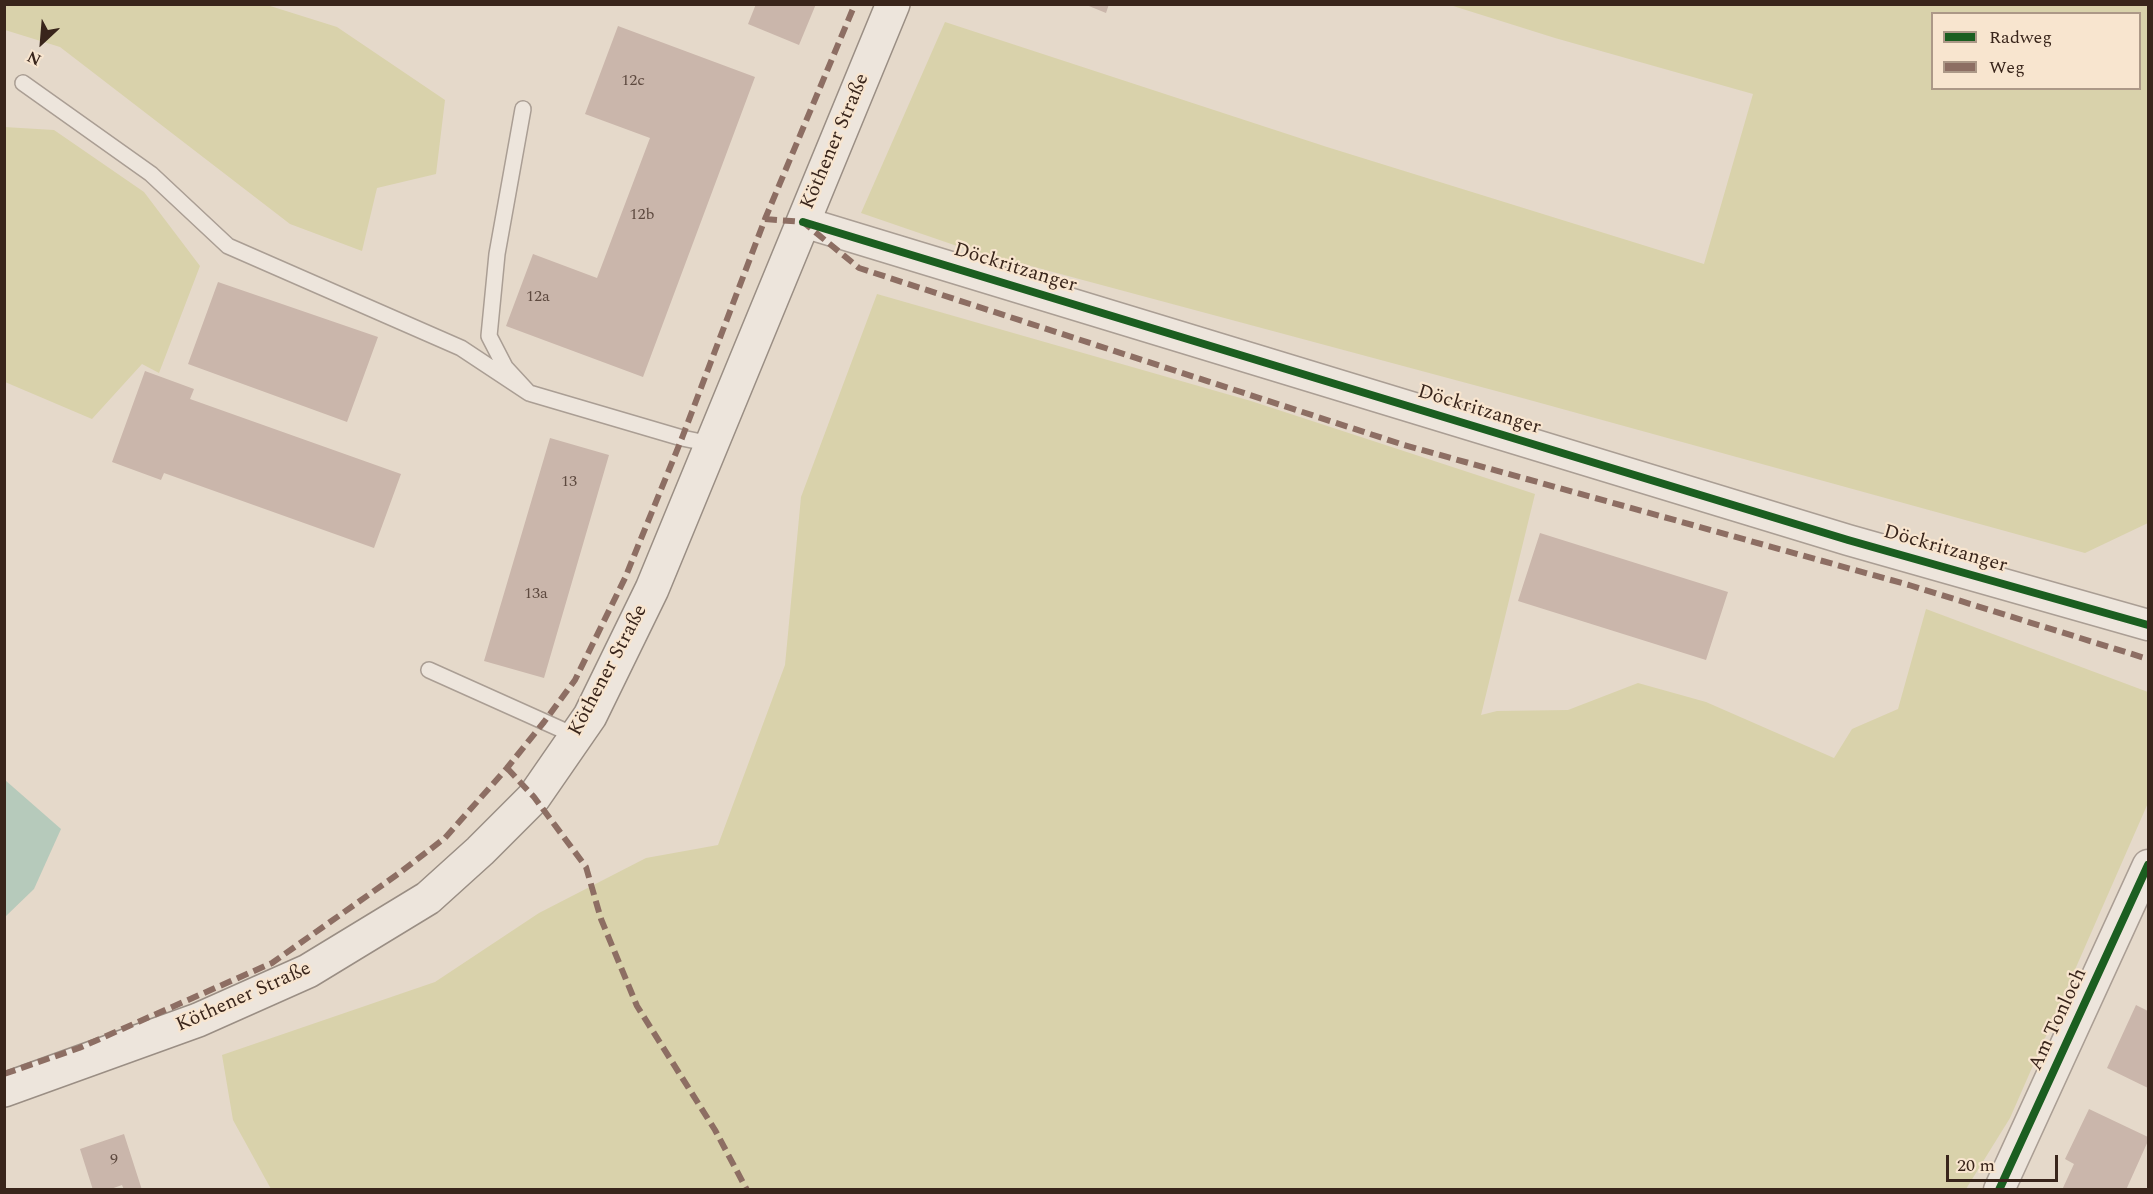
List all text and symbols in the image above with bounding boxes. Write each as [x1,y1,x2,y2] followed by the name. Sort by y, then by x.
[12,12,72,72] north arrow
[1931,12,2141,90] legend
[1989,24,2052,51] text: Radweg
[23,45,45,72] text: N
[1989,54,2025,81] text: Weg
[797,70,875,214] street label: Köthener Straße
[621,72,645,92] house number: 12c
[630,206,654,226] house number: 12b
[950,239,1080,299] street label: Döckritzanger
[526,288,550,308] house number: 12a
[1414,381,1544,441] street label: Döckritzanger
[561,473,577,493] house number: 13
[1880,521,2010,579] street label: Döckritzanger
[524,585,548,605] house number: 13a
[564,601,654,741] street label: Köthener Straße
[173,958,315,1038] street label: Köthener Straße
[2025,965,2093,1075] street label: Am Tonloch
[1949,1143,2062,1181] scale bar
[110,1151,118,1171] house number: 9
[1957,1152,1995,1179] text: 20 m

